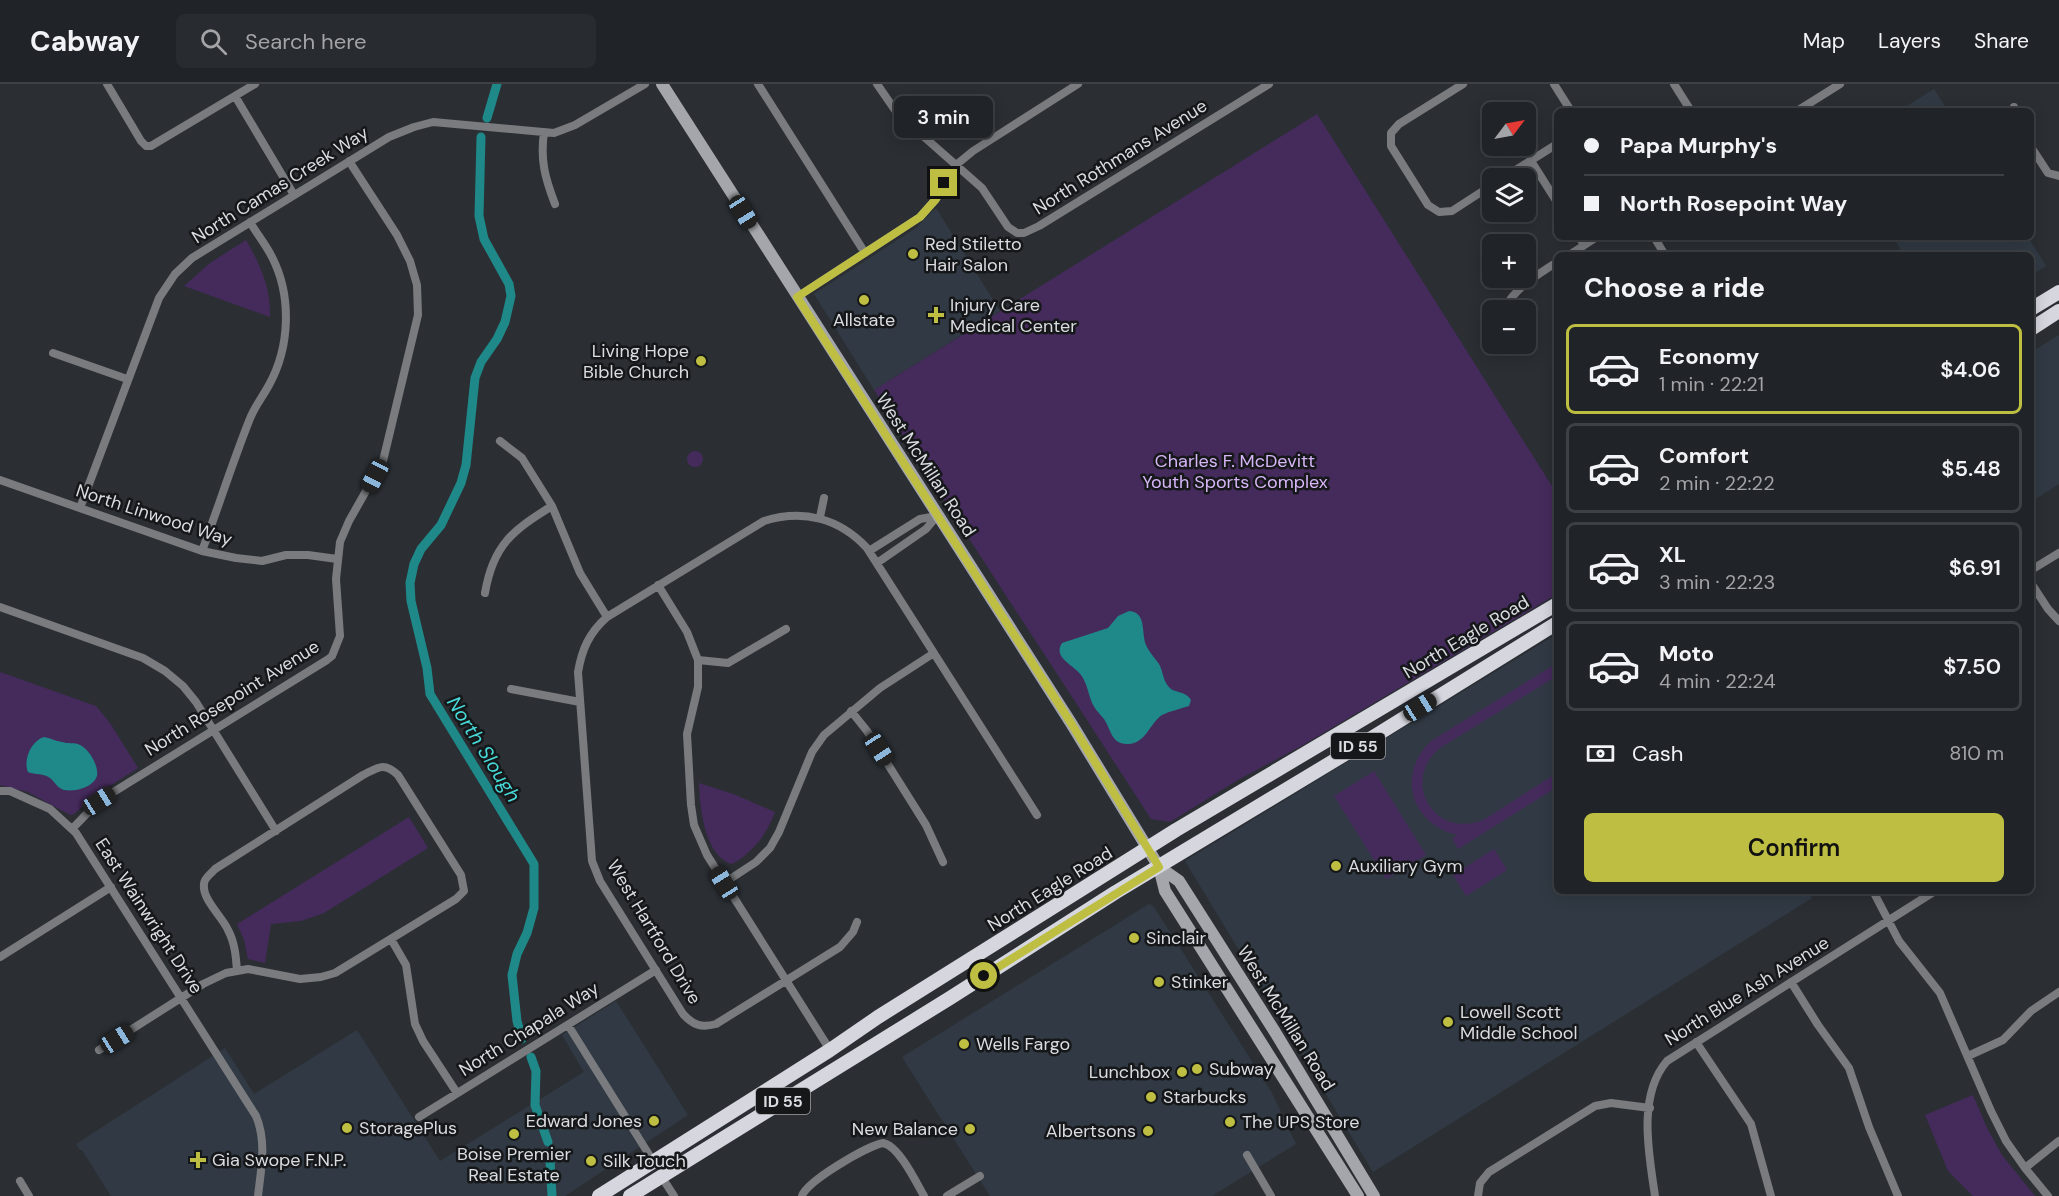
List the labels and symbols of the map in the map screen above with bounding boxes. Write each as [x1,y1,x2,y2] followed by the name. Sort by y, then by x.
[1028,94,1212,220] street label: North Rothmans Avenue
[894,96,994,138] callout: 3 min
[1482,102,1536,156] north arrow
[187,121,373,249] street label: North Camas Creek Way
[930,169,957,196] route end
[726,192,760,232] car
[925,232,1022,277] place label: Red Stiletto Hair Salon
[906,247,920,261] marker: Red Stiletto Hair Salon
[857,293,871,307] marker: Allstate
[950,293,1077,338] place label: Injury Care Medical Center
[927,306,945,324] marker: Injury Care Medical Center
[833,308,895,332] place label: Allstate
[583,339,689,384] place label: Living Hope Bible Church
[694,354,708,368] marker: Living Hope Bible Church
[870,388,982,542] street label: West McMillan Road
[1142,449,1328,494] park label: Charles F. McDevitt Youth Sports Complex
[359,456,391,496] car
[73,478,235,552] street label: North Linwood Way
[1399,590,1533,684] street label: North Eagle Road
[140,634,324,762] street label: North Rosepoint Avenue
[1400,690,1440,724] car
[441,691,527,807] water label: North Slough
[862,729,896,769] car
[1331,733,1385,759] road number: ID 55
[79,784,119,818] car
[90,834,208,998] street label: East Wainwright Drive
[983,841,1117,937] street label: North Eagle Road
[1348,854,1463,878] place label: Auxiliary Gym
[601,855,707,1009] street label: West Hartford Drive
[1329,859,1343,873] marker: Auxiliary Gym
[707,863,741,903] car
[1146,926,1207,950] place label: Sinclair
[1127,931,1141,945] marker: Sinclair
[1660,931,1834,1051] street label: North Blue Ash Avenue
[1232,941,1340,1095] street label: West McMillan Road
[970,962,997,989] route start
[1171,970,1229,994] place label: Stinker
[1152,975,1166,989] marker: Stinker
[454,976,604,1082] street label: North Chapala Way
[1460,1000,1578,1045] place label: Lowell Scott Middle School
[1441,1015,1455,1029] marker: Lowell Scott Middle School
[97,1022,137,1056] car
[976,1032,1070,1056] place label: Wells Fargo
[957,1037,971,1051] marker: Wells Fargo
[1209,1057,1274,1081] place label: Subway
[1089,1060,1170,1084] place label: Lunchbox
[1190,1062,1204,1076] marker: Subway
[1175,1065,1189,1079] marker: Lunchbox
[1163,1085,1246,1109] place label: Starbucks
[756,1088,810,1114] road number: ID 55
[1144,1090,1158,1104] marker: Starbucks
[526,1109,642,1133] place label: Edward Jones
[1242,1110,1359,1134] place label: The UPS Store
[647,1114,661,1128] marker: Edward Jones
[1223,1115,1237,1129] marker: The UPS Store
[359,1116,457,1140] place label: StoragePlus
[852,1117,958,1141] place label: New Balance
[1046,1119,1136,1143] place label: Albertsons
[340,1121,354,1135] marker: StoragePlus
[963,1122,977,1136] marker: New Balance
[1141,1124,1155,1138] marker: Albertsons
[507,1127,521,1141] marker: Boise Premier Real Estate
[457,1142,571,1187] place label: Boise Premier Real Estate
[212,1148,346,1172] place label: Gia Swope F.N.P.
[603,1149,686,1173] place label: Silk Touch
[189,1151,207,1169] marker: Gia Swope F.N.P.
[584,1154,598,1168] marker: Silk Touch

